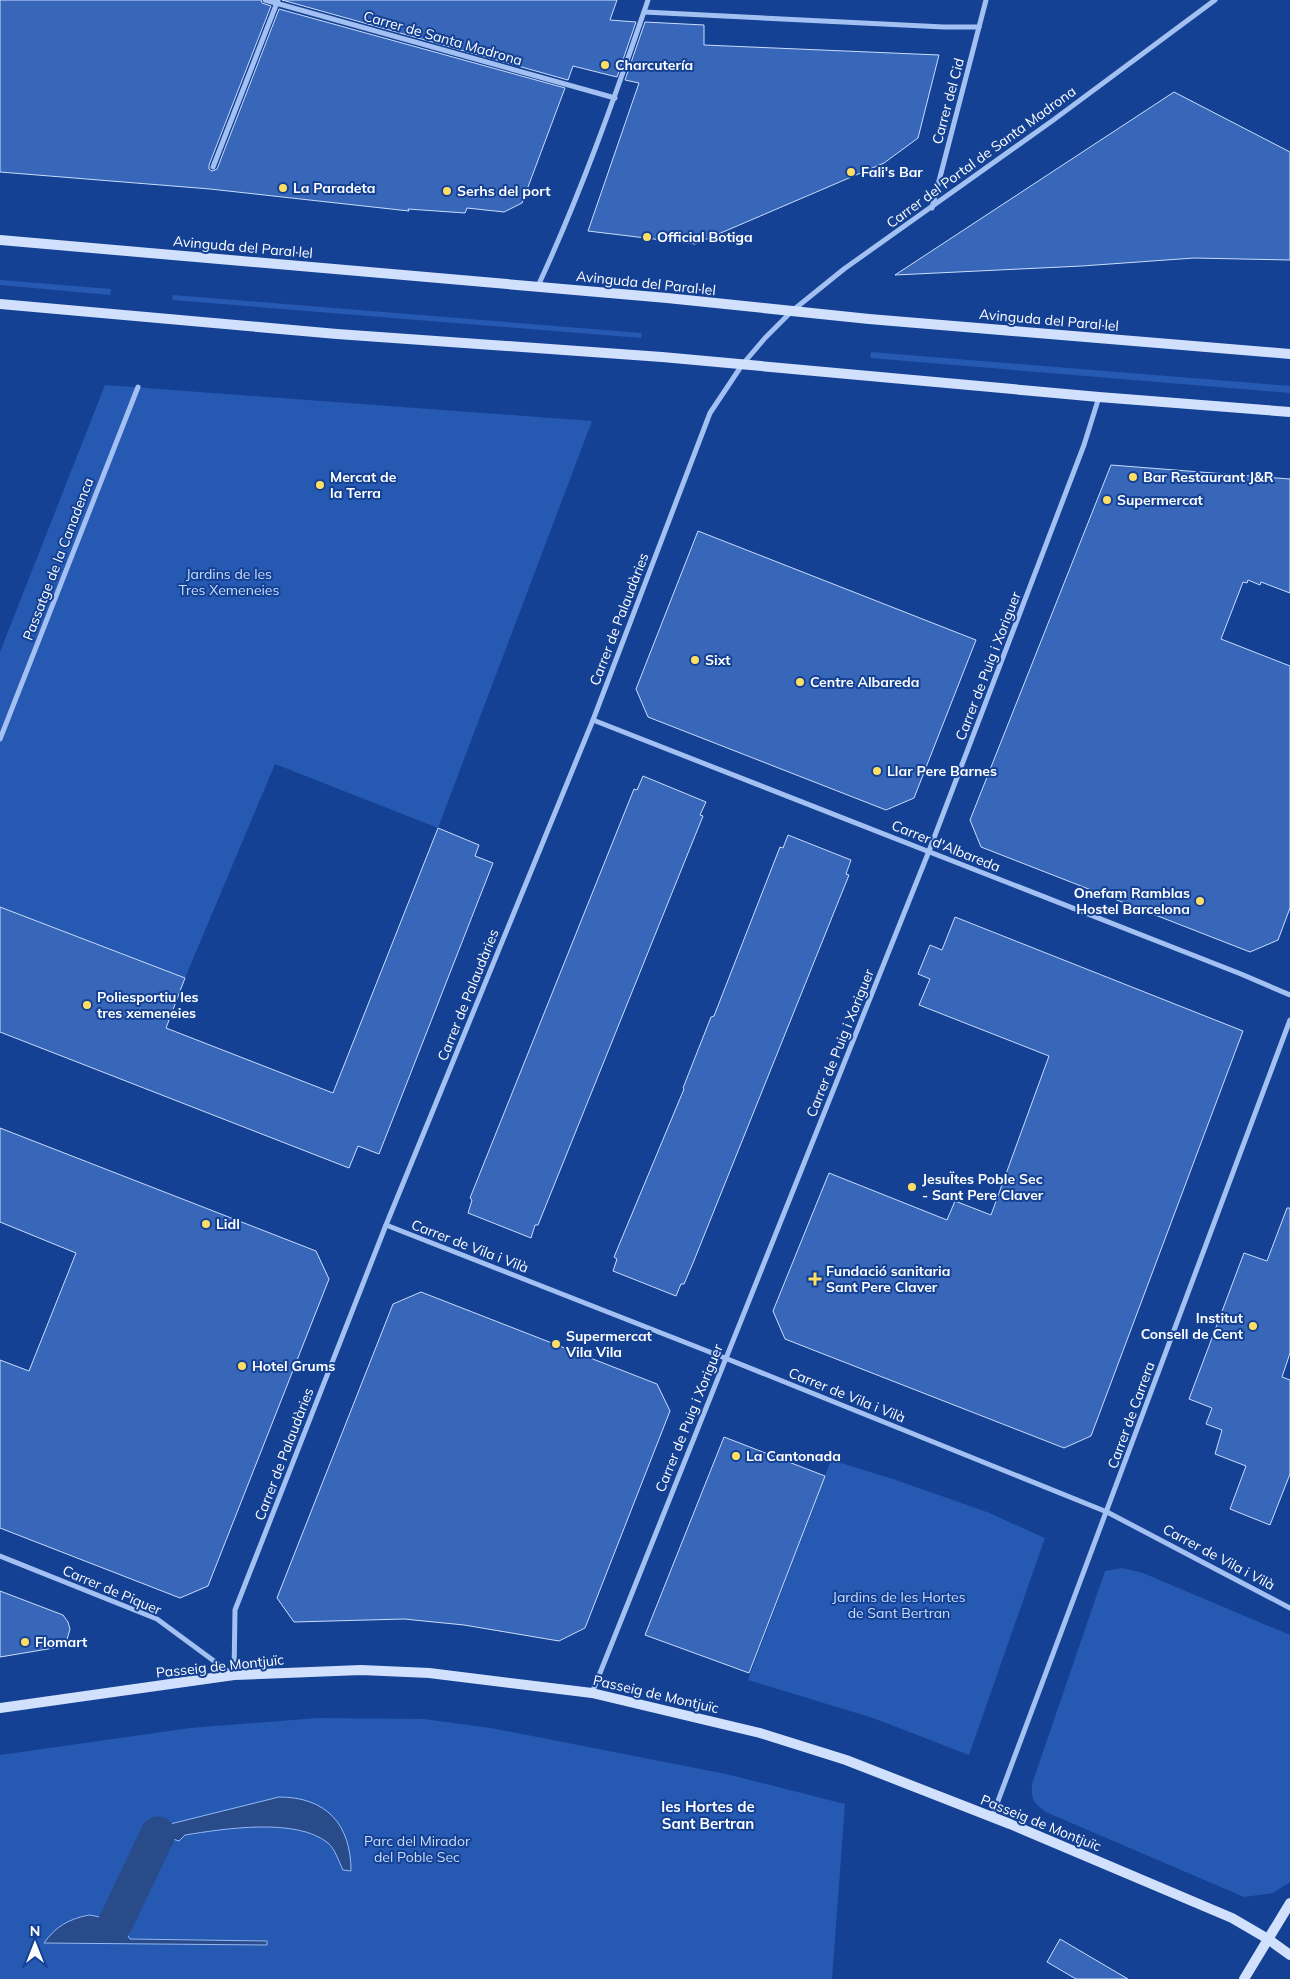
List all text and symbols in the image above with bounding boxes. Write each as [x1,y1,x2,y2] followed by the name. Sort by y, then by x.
[361,7,525,69] street label: Carrer de Santa Madrona
[615,56,693,74] place label: Charcutería
[928,56,968,146] street label: Carrer del Cid
[599,59,611,71] marker: Charcutería
[883,82,1079,232] street label: Carrer del Portal de Santa Madrona
[861,163,923,181] place label: Fali's Bar
[845,166,857,178] marker: Fali's Bar
[293,179,375,197] place label: La Paradeta
[277,182,289,194] marker: La Paradeta
[457,182,551,200] place label: Serhs del port
[441,185,453,197] marker: Serhs del port
[657,228,753,246] place label: Official Botiga
[641,231,653,243] marker: Official Botiga
[172,232,314,262] street label: Avinguda del Paral·lel
[575,267,717,299] street label: Avinguda del Paral·lel
[978,305,1120,335] street label: Avinguda del Paral·lel
[330,468,397,502] place label: Mercat de la Terra
[1143,468,1274,486] place label: Bar Restaurant J&R
[1127,471,1139,483] marker: Bar Restaurant J&R
[19,475,97,643] street label: Passatge de la Canadenca
[314,479,326,491] marker: Mercat de la Terra
[1117,491,1204,509] place label: Supermercat
[1101,494,1113,506] marker: Supermercat
[585,550,653,688] street label: Carrer de Palaudàries
[179,565,279,599] park label: Jardins de les Tres Xemeneies
[951,588,1025,743] street label: Carrer de Puig i Xoriguer
[705,651,731,669] place label: Sixt
[689,654,701,666] marker: Sixt
[810,673,919,691] place label: Centre Albareda
[794,676,806,688] marker: Centre Albareda
[887,762,997,780] place label: Llar Pere Barnes
[871,765,883,777] marker: Llar Pere Barnes
[889,816,1003,876] street label: Carrer d'Albareda
[1074,884,1190,918] place label: Onefam Ramblas Hostel Barcelona
[1194,895,1206,907] marker: Onefam Ramblas Hostel Barcelona
[433,926,503,1064] street label: Carrer de Palaudàries
[802,966,878,1120] street label: Carrer de Puig i Xoriguer
[97,988,199,1022] place label: Poliesportiu les tres xemeneies
[81,999,93,1011] marker: Poliesportiu les tres xemeneies
[922,1170,1044,1204] place label: JesuÏtes Poble Sec - Sant Pere Claver
[906,1181,918,1193] marker: JesuÏtes Poble Sec - Sant Pere Claver
[216,1215,240,1233] place label: Lidl
[409,1215,531,1277] street label: Carrer de Vila i Vilà
[200,1218,212,1230] marker: Lidl
[826,1262,950,1296] place label: Fundació sanitaria Sant Pere Claver
[808,1272,822,1286] marker: Fundació sanitaria Sant Pere Claver
[1141,1309,1244,1343] place label: Institut Consell de Cent
[1247,1320,1259,1332] marker: Institut Consell de Cent
[565,1327,653,1361] place label: Supermercat Vila Vila
[550,1338,562,1350] marker: Supermercat Vila Vila
[651,1341,727,1495] street label: Carrer de Puig i Xoriguer
[252,1357,335,1375] place label: Hotel Grums
[1103,1359,1159,1471] street label: Carrer de Carrera
[236,1360,248,1372] marker: Hotel Grums
[786,1363,908,1427] street label: Carrer de Vila i Vilà
[250,1385,318,1523] street label: Carrer de Palaudàries
[746,1447,841,1465] place label: La Cantonada
[730,1450,742,1462] marker: La Cantonada
[1160,1520,1278,1594] street label: Carrer de Vila i Vilà
[60,1561,165,1619] street label: Carrer de Piquer
[832,1588,966,1622] park label: Jardins de les Hortes de Sant Bertran
[35,1633,88,1651] place label: Flomart
[19,1636,31,1648] marker: Flomart
[155,1650,285,1682] street label: Passeig de Montjuïc
[591,1671,721,1717] street label: Passeig de Montjuïc
[978,1791,1104,1855] street label: Passeig de Montjuïc
[661,1797,755,1833] district label: les Hortes de Sant Bertran
[364,1832,471,1866] park label: Parc del Mirador del Poble Sec
[10,1919,60,1969] north arrow
[30,1922,40,1940] text: N

